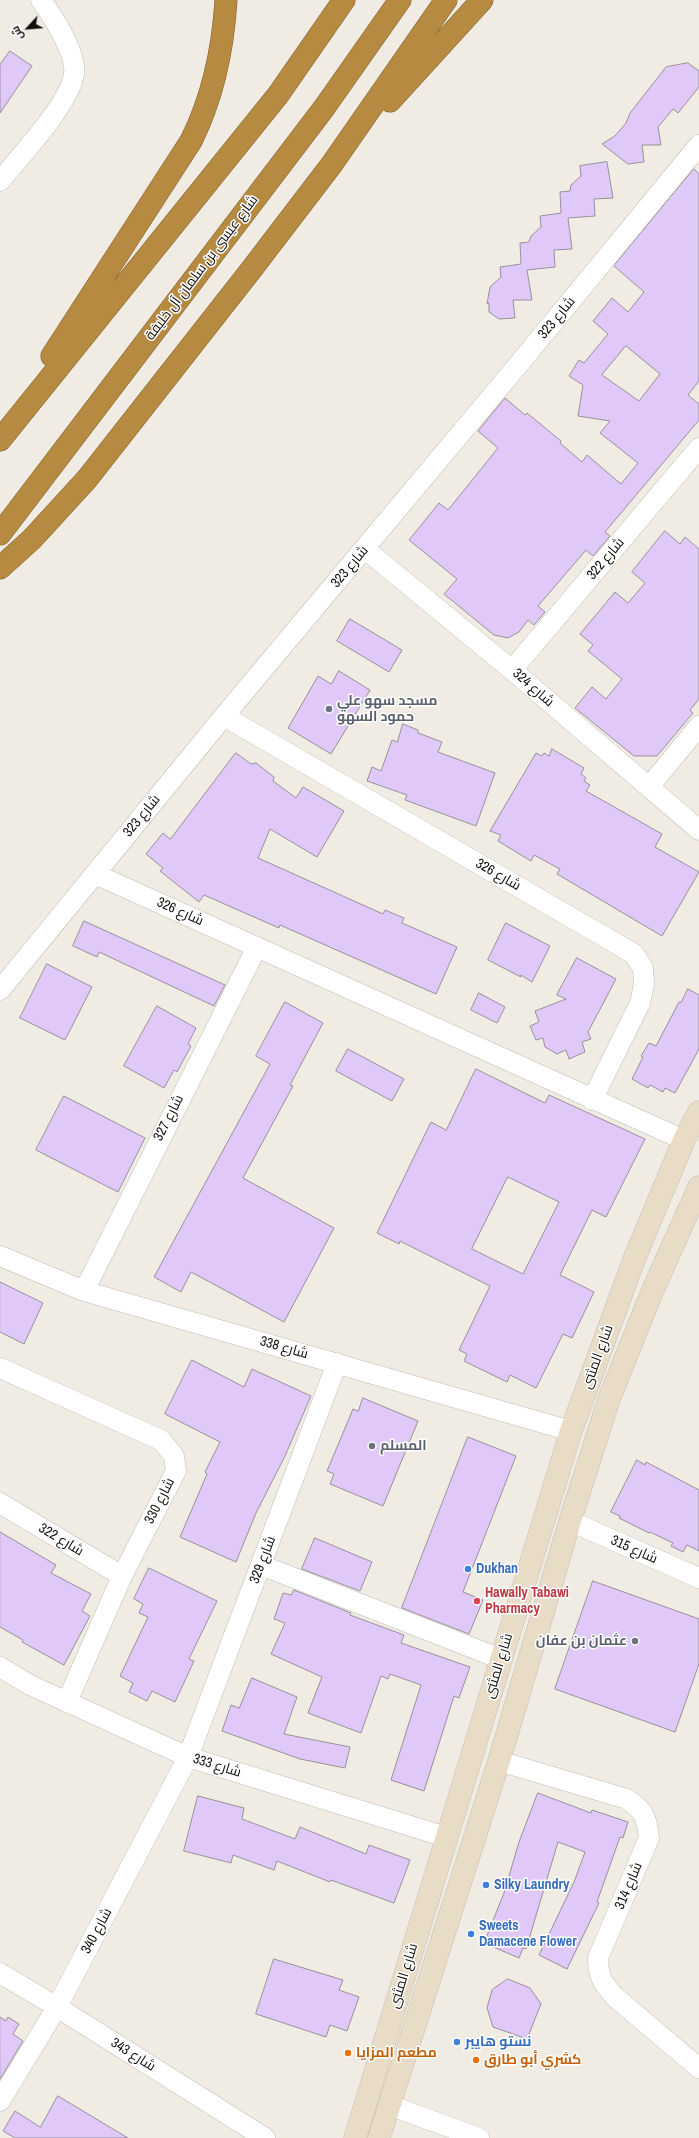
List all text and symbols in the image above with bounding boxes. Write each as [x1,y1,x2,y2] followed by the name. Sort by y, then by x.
[8,8,48,48] north arrow
[8,24,27,43] text: ش
[142,192,262,344] street label: شارع عيسى بن سلمان آل خليفة
[535,293,579,343] street label: شارع 323
[584,535,628,583] street label: شارع 322
[328,543,372,591] street label: شارع 323
[509,665,557,711] street label: شارع 324
[337,693,437,726] place label: مسجد سهو علي حمود السهو
[324,704,334,714] marker: مسجد سهو علي حمود السهو
[120,791,164,841] street label: شارع 323
[472,855,524,895] street label: شارع 326
[154,894,206,930] street label: شارع 326
[150,1092,188,1144] street label: شارع 327
[579,1323,617,1391] street label: شارع المثنى
[258,1333,310,1363] street label: شارع 338
[380,1438,427,1454] place label: المسلم
[367,1441,377,1451] marker: المسلم
[141,1475,179,1527] street label: شارع 330
[35,1520,87,1560] street label: شارع 322
[608,1532,660,1568] street label: شارع 315
[246,1534,280,1586] street label: شارع 329
[476,1561,518,1577] place label: Dukhan
[463,1564,473,1574] marker: Dukhan
[485,1585,569,1618] place label: Hawally Tabawi Pharmacy
[472,1596,482,1606] marker: Hawally Tabawi Pharmacy
[481,1631,517,1701] street label: شارع المثنى
[536,1633,627,1649] place label: عثمان بن عفان
[630,1636,640,1646] marker: عثمان بن عفان
[191,1751,243,1781] street label: شارع 333
[612,1860,646,1912] street label: شارع 314
[494,1877,569,1893] place label: Silky Laundry
[481,1880,491,1890] marker: Silky Laundry
[78,1905,116,1957] street label: شارع 340
[479,1918,577,1950] place label: Sweets Damacene Flower
[466,1929,476,1939] marker: Sweets Damacene Flower
[386,1941,422,2011] street label: شارع المثنى
[465,2034,531,2050] place label: نستو هايبر
[108,2035,158,2075] street label: شارع 343
[452,2037,462,2047] marker: نستو هايبر
[356,2045,437,2061] place label: مطعم المزايا
[343,2048,353,2058] marker: مطعم المزايا
[484,2052,581,2068] place label: كشري أبو طارق
[471,2055,481,2065] marker: كشري أبو طارق

